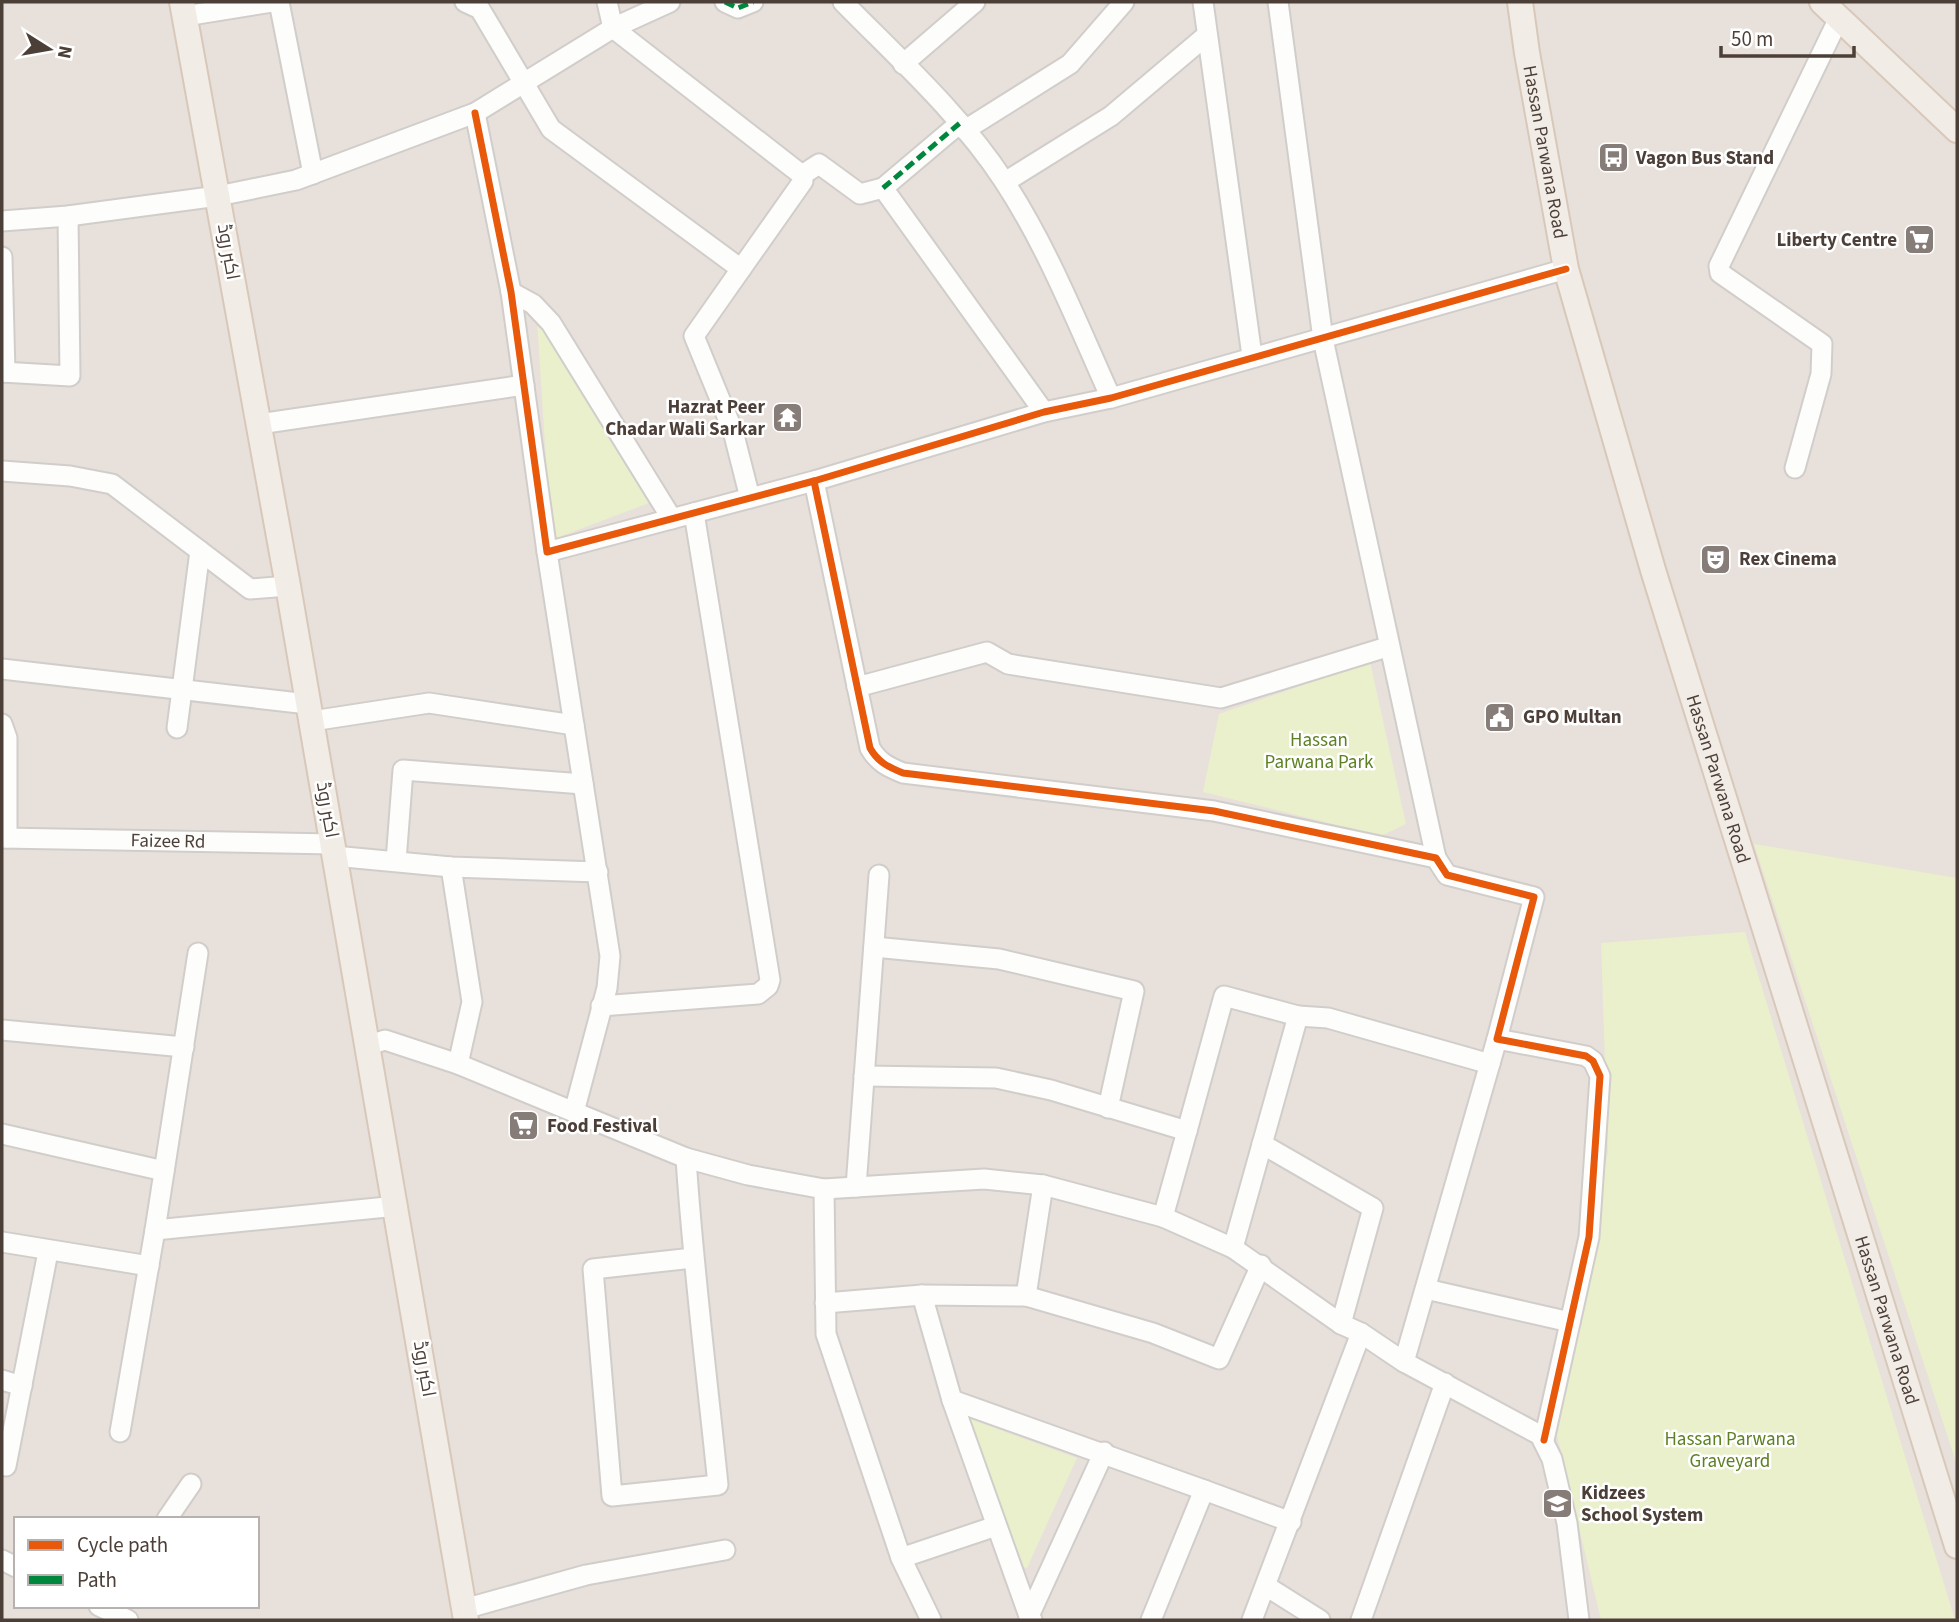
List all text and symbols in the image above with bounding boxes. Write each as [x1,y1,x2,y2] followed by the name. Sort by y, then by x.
[14,14,84,84] north arrow
[1721,14,1854,58] scale bar
[1731,24,1773,54] text: 50 m
[50,43,79,61] text: N
[1516,63,1574,241] street label: Hassan Parwana Road
[1596,141,1630,175] bus stop icon: Vagon Bus Stand
[1635,145,1774,172] place label: Vagon Bus Stand
[210,222,246,282] street label: اکبر روڈ
[1903,223,1937,257] supermarket icon: Liberty Centre
[1776,227,1897,254] place label: Liberty Centre
[605,394,765,443] place label: Hazrat Peer Chadar Wali Sarkar
[771,401,805,435] temple icon: Hazrat Peer Chadar Wali Sarkar
[1699,542,1733,576] theatre icon: Rex Cinema
[1739,546,1837,573] place label: Rex Cinema
[1679,691,1757,867] street label: Hassan Parwana Road
[1483,700,1517,734] public building icon: GPO Multan
[1523,704,1622,731] place label: GPO Multan
[1265,727,1374,776] park label: Hassan Parwana Park
[309,780,345,840] street label: اکبر روڈ
[130,827,206,855] street label: Faizee Rd
[507,1109,541,1143] supermarket icon: Food Festival
[547,1113,658,1140] place label: Food Festival
[1848,1232,1926,1408] street label: Hassan Parwana Road
[406,1339,442,1399] street label: اکبر روڈ
[1664,1426,1796,1475] park label: Hassan Parwana Graveyard
[1581,1480,1703,1529] place label: Kidzees School System
[1541,1487,1575,1521] school or university icon: Kidzees School System
[14,1517,259,1608] legend
[77,1530,168,1560] text: Cycle path
[77,1565,117,1595] text: Path

